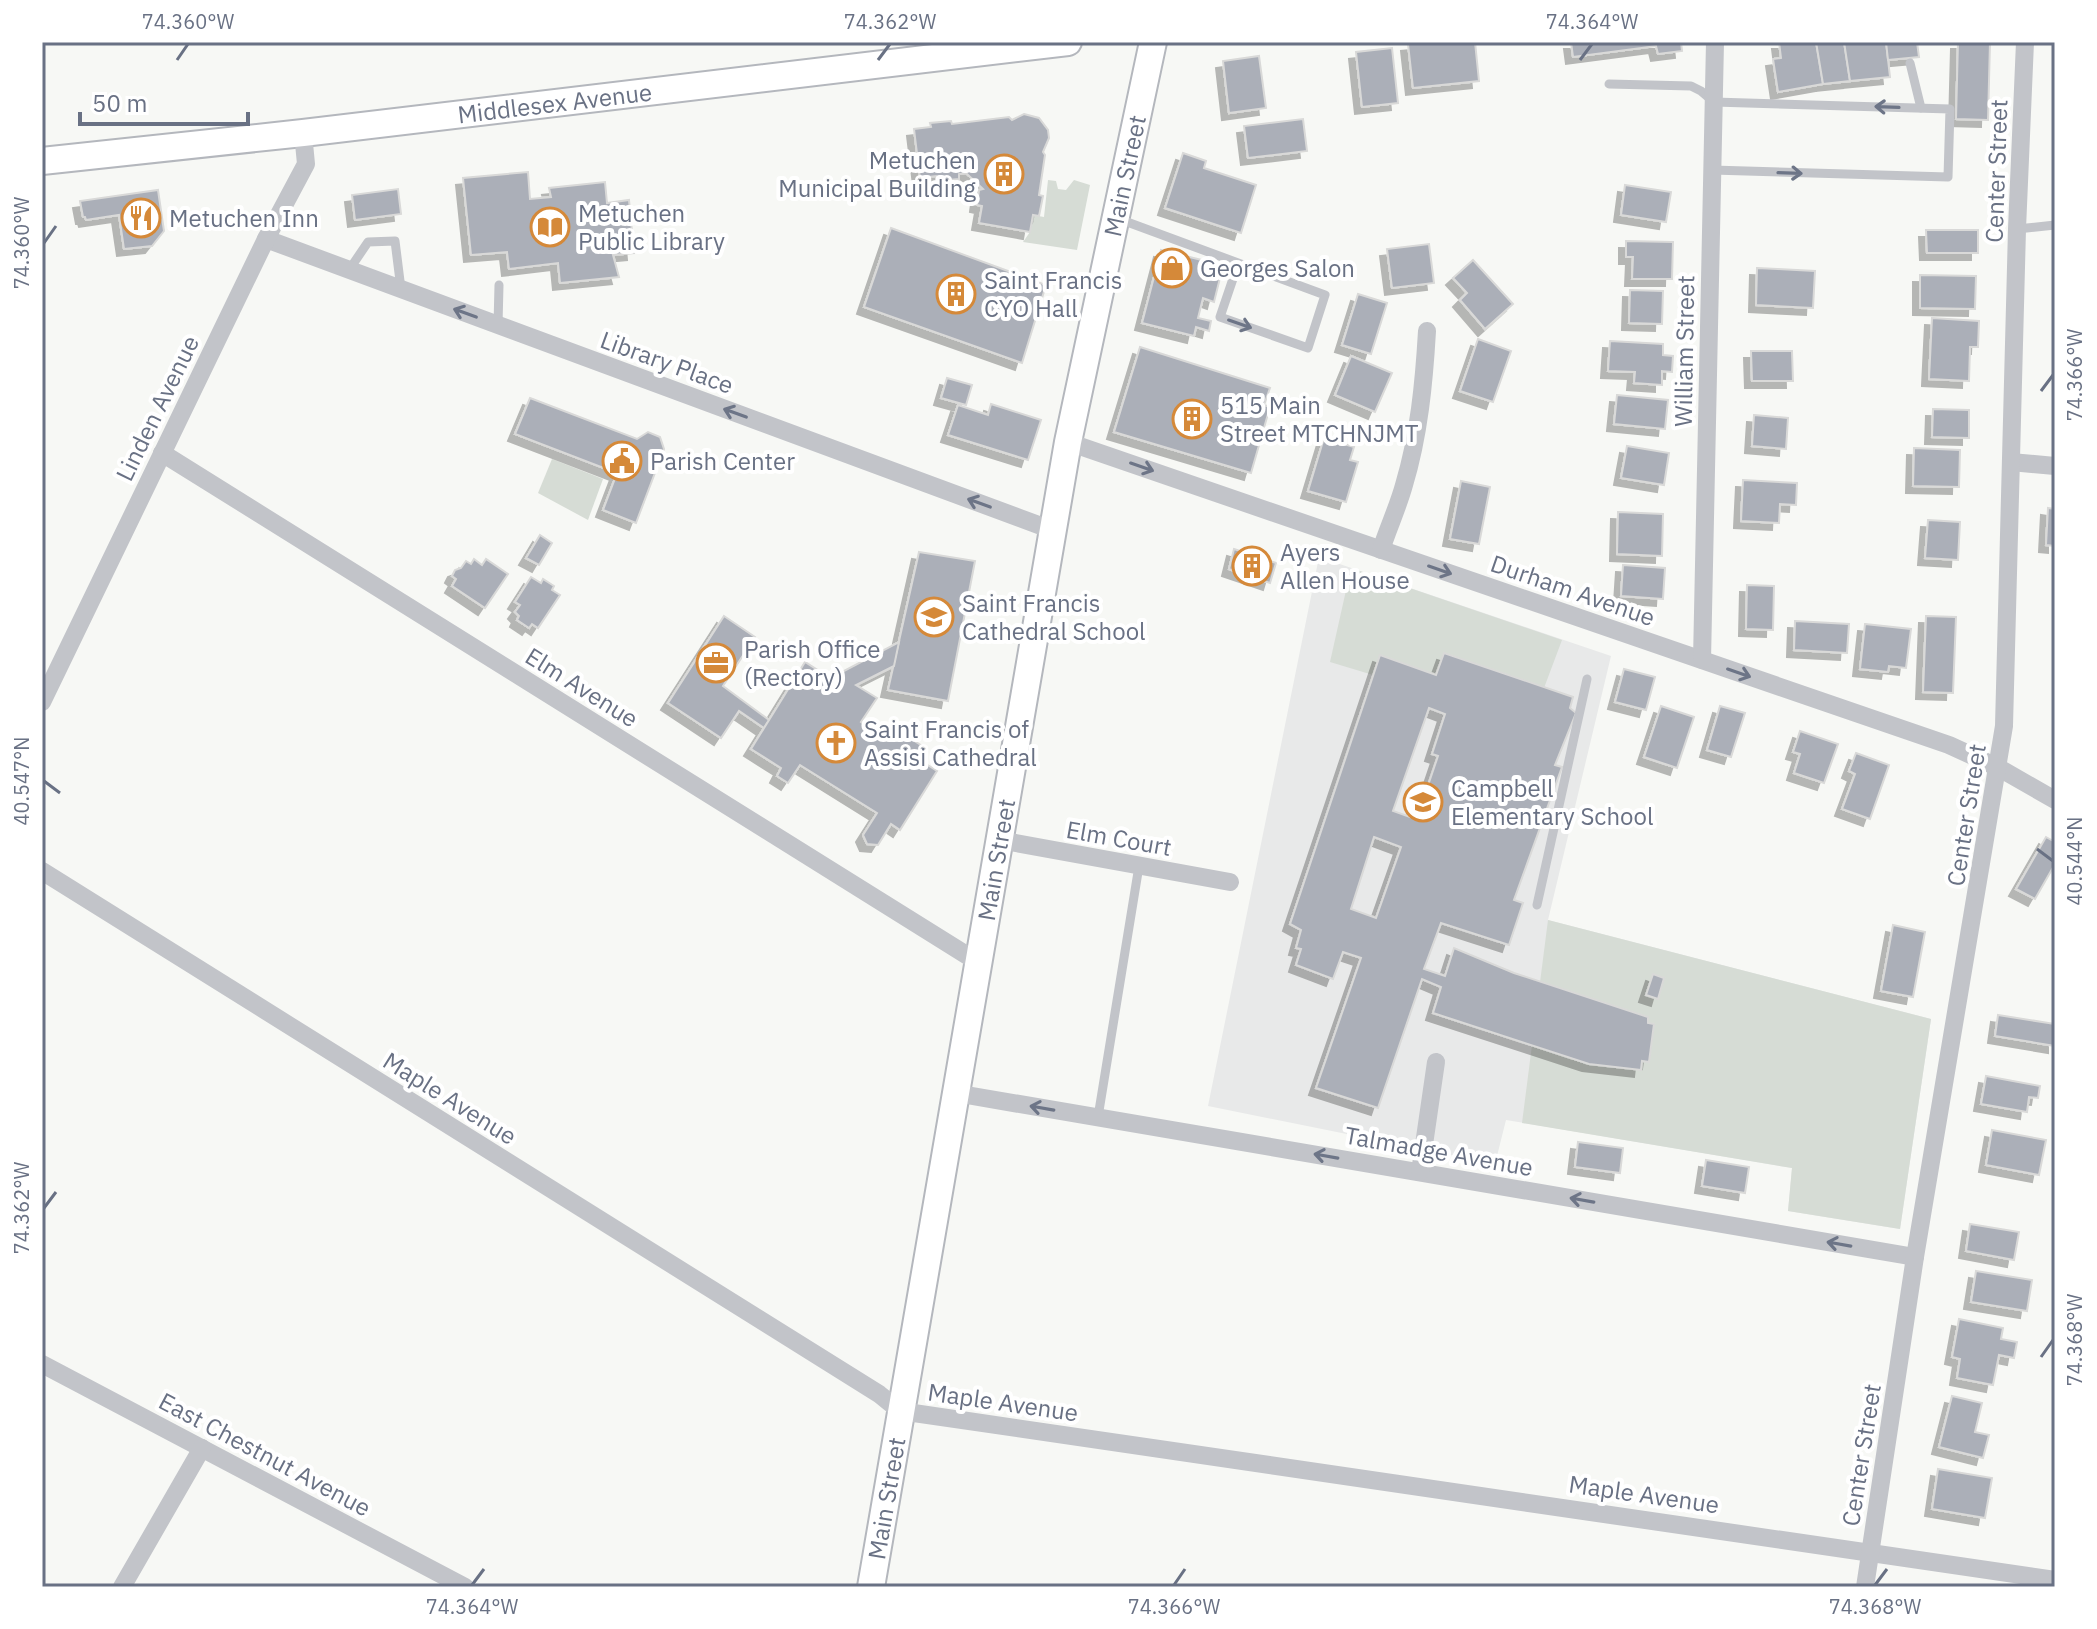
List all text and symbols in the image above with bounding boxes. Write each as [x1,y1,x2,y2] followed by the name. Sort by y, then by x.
[142,8,234,35] text: 74.360°W
[844,8,936,35] text: 74.362°W
[1546,8,1638,35] text: 74.364°W
[80,76,248,126] scale bar
[456,76,654,131] street label: Middlesex Avenue
[92,87,147,119] text: 50 m
[1978,99,2014,243] street label: Center Street
[1874,100,1901,115] one-way arrow
[1096,112,1153,240] street label: Main Street
[778,144,976,204] place label: Metuchen Municipal Building
[983,153,1025,195] building icon: Metuchen Municipal Building
[1776,165,1803,180] one-way arrow
[8,197,35,289] text: 74.360°W
[120,197,162,239] restaurant icon: Metuchen Inn
[578,197,725,257] place label: Metuchen Public Library
[169,202,319,234] place label: Metuchen Inn
[529,206,571,248] library icon: Metuchen Public Library
[1151,247,1193,289] shop icon: Georges Salon
[1200,252,1355,284] place label: Georges Salon
[984,264,1122,324] place label: Saint Francis CYO Hall
[935,273,977,315] building icon: Saint Francis CYO Hall
[1667,275,1701,427] street label: William Street
[454,305,478,319] one-way arrow
[1228,318,1253,333] one-way arrow
[596,323,738,401] street label: Library Place
[2061,329,2088,421] text: 74.366°W
[108,330,206,486] street label: Linden Avenue
[1220,389,1419,449] place label: 515 Main Street MTCHNJMT
[1171,398,1213,440] building icon: 515 Main Street MTCHNJMT
[724,405,748,419] one-way arrow
[601,440,643,482] public building icon: Parish Center
[650,445,795,477] place label: Parish Center
[1129,461,1154,476] one-way arrow
[967,495,992,509] one-way arrow
[1280,536,1410,596] place label: Ayers Allen House
[1231,545,1273,587] building icon: Ayers Allen House
[1487,547,1659,633] street label: Durham Avenue
[1428,564,1453,579] one-way arrow
[962,587,1146,647] place label: Saint Francis Cathedral School
[913,596,955,638] school or university icon: Saint Francis Cathedral School
[744,633,880,693] place label: Parish Office (Rectory)
[520,640,644,734] street label: Elm Avenue
[695,642,737,684] office icon: Parish Office (Rectory)
[1726,667,1751,682] one-way arrow
[864,713,1037,773] place label: Saint Francis of Assisi Cathedral
[815,722,857,764] church icon: Saint Francis of Assisi Cathedral
[8,737,35,825] text: 40.547°N
[1939,742,1993,888] street label: Center Street
[1451,772,1653,832] place label: Campbell Elementary School
[1402,781,1444,823] school or university icon: Campbell Elementary School
[970,796,1022,923] street label: Main Street
[1064,813,1174,863] street label: Elm Court
[2061,817,2088,905] text: 40.544°N
[377,1044,523,1152] street label: Maple Avenue
[1030,1099,1055,1114] one-way arrow
[1342,1119,1536,1183] street label: Talmadge Avenue
[1314,1148,1339,1163] one-way arrow
[8,1162,35,1254] text: 74.362°W
[1570,1192,1595,1207] one-way arrow
[1826,1235,1852,1250] one-way arrow
[2061,1294,2088,1386] text: 74.368°W
[926,1376,1080,1428] street label: Maple Avenue
[1834,1382,1888,1528] street label: Center Street
[153,1385,377,1523] street label: East Chestnut Avenue
[860,1435,913,1562] street label: Main Street
[1567,1468,1721,1520] street label: Maple Avenue
[426,1593,518,1620] text: 74.364°W
[1128,1593,1220,1620] text: 74.366°W
[1829,1593,1921,1620] text: 74.368°W

